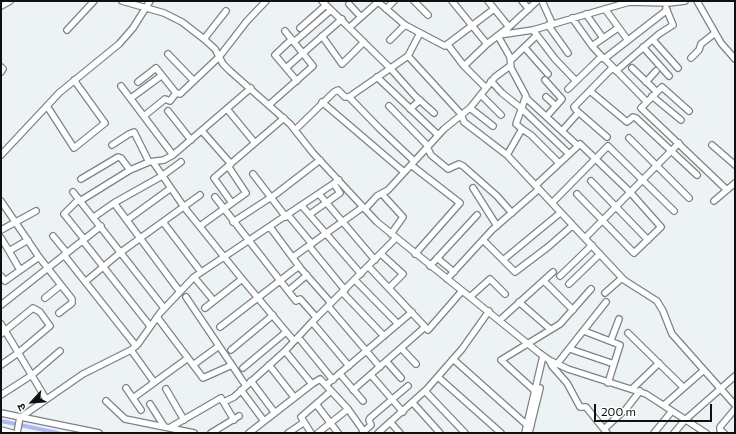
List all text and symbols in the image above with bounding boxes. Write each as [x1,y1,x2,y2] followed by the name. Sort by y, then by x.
[12,382,52,422] north arrow
[596,396,714,422] scale bar
[14,402,28,413] text: उ
[601,404,636,418] text: 200 m

